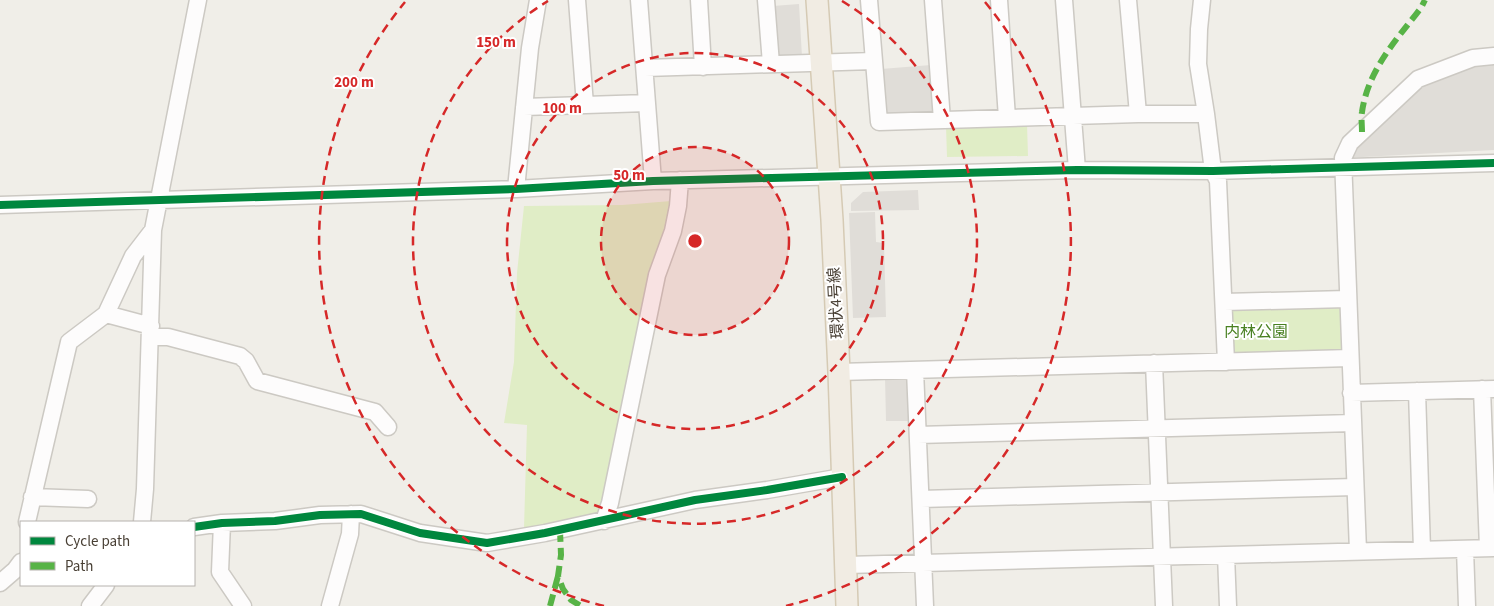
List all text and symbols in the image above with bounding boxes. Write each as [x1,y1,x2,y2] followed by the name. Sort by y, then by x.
[476,32,516,53] text: 150 m
[334,72,374,93] text: 200 m
[542,98,582,119] text: 100 m
[613,165,645,186] text: 50 m
[686,232,704,250] centre of rings
[823,266,849,340] street label: 環状4号線
[1224,321,1288,343] park label: 内林公園
[20,521,195,586] legend
[65,531,130,552] text: Cycle path
[65,556,93,577] text: Path

